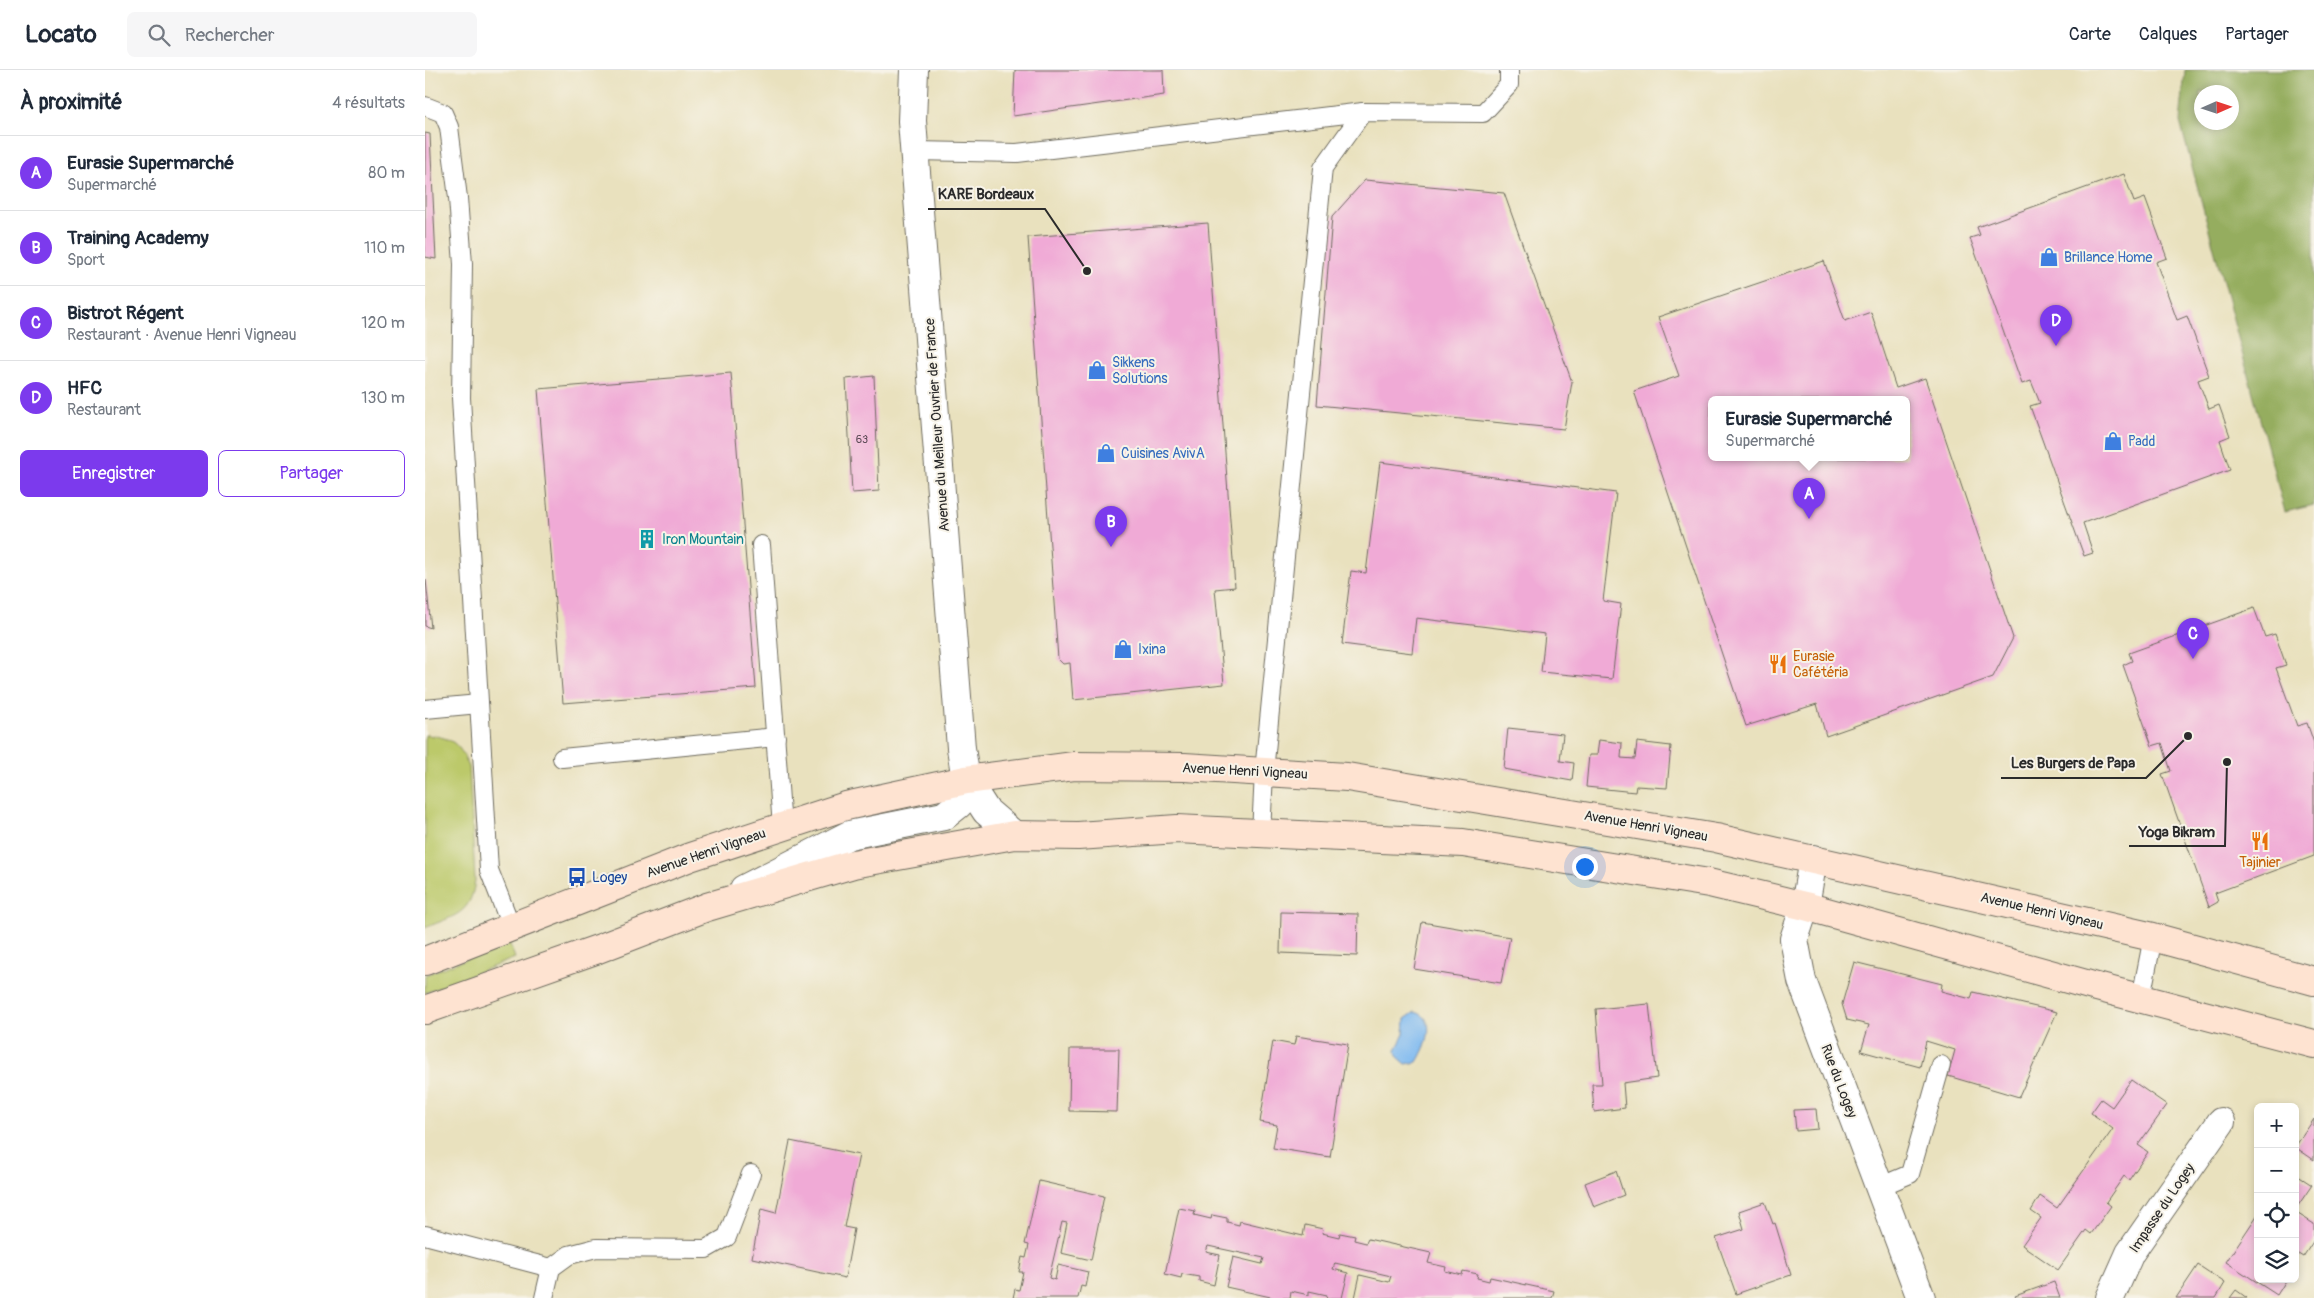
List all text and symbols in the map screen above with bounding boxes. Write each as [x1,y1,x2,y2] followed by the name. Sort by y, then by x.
[127,12,477,57] search box
[25,20,97,49] text: Locato
[145,21,173,49] icon: search
[185,23,274,47] text: Rechercher
[2069,23,2111,46] text: Carte
[2139,23,2197,46] text: Calques
[2225,23,2289,46] text: Partager
[2194,85,2239,130] north arrow
[20,89,123,116] text: À proximité
[332,93,405,113] text: 4 résultats
[67,151,234,175] text: Eurasie Supermarché
[31,163,41,183] text: A
[368,163,405,183] text: 80 m
[67,175,157,195] text: Supermarché
[928,179,1045,209] callout: KARE Bordeaux
[938,185,1035,204] text: KARE Bordeaux
[67,226,209,250] text: Training Academy
[31,238,41,258] text: B
[364,238,405,258] text: 110 m
[2038,246,2060,268] shop icon: Brillance Home
[2064,249,2153,266] place label: Brillance Home
[67,250,105,270] text: Sport
[67,301,184,325] text: Bistrot Régent
[2040,305,2072,346] pin: D
[31,313,41,333] text: C
[361,313,405,333] text: 120 m
[921,317,953,532] street label: Avenue du Meilleur Ouvrier de France
[67,325,296,345] text: Restaurant · Avenue Henri Vigneau
[1112,354,1168,387] place label: Sikkens Solutions
[1086,359,1108,381] shop icon: Sikkens Solutions
[67,376,102,400] text: HFC
[31,388,41,408] text: D
[361,388,405,408] text: 130 m
[1708,396,1910,461] popup
[67,400,141,420] text: Restaurant
[1725,407,1893,431] text: Eurasie Supermarché
[2102,430,2124,452] shop icon: Padd
[1725,431,1815,451] text: Supermarché
[856,433,868,446] house number: 63
[2128,433,2156,450] place label: Padd
[1095,442,1117,464] shop icon: Cuisines AvivA
[1121,445,1205,462] place label: Cuisines AvivA
[20,450,208,497] button: Enregistrer
[218,450,405,497] button: Partager
[1793,478,1825,519] pin: A
[1095,506,1127,547] pin: B
[636,528,658,550] building icon: Iron Mountain
[662,531,744,548] place label: Iron Mountain
[2177,618,2209,659] pin: C
[1112,638,1134,660] shop icon: Ixina
[1138,641,1166,658] place label: Ixina
[1793,648,1848,681] place label: Eurasie Cafétéria
[1767,653,1789,675] restaurant icon: Eurasie Cafétéria
[2001,748,2146,778] callout: Les Burgers de Papa
[2011,754,2135,773] text: Les Burgers de Papa
[1182,759,1308,783] street label: Avenue Henri Vigneau
[1583,807,1709,845] street label: Avenue Henri Vigneau
[2129,816,2225,846] callout: Yoga Bikram
[2138,823,2215,842] text: Yoga Bikram
[644,825,768,881] street label: Avenue Henri Vigneau
[2249,830,2271,852] restaurant icon: Tajinier
[1572,854,1598,880] your location
[2239,854,2281,871] place label: Tajinier
[566,866,588,888] bus stop icon: Logey
[592,869,627,886] place label: Logey
[1979,889,2105,933] street label: Avenue Henri Vigneau
[1817,1042,1861,1120] street label: Rue du Logey
[2254,1103,2299,1283] map controls
[2254,1103,2299,1148] button: +
[2254,1148,2299,1193] button: −
[2126,1160,2198,1256] street label: Impasse du Logey
[2254,1193,2299,1238] button: locate
[2254,1238,2299,1283] button: layers

